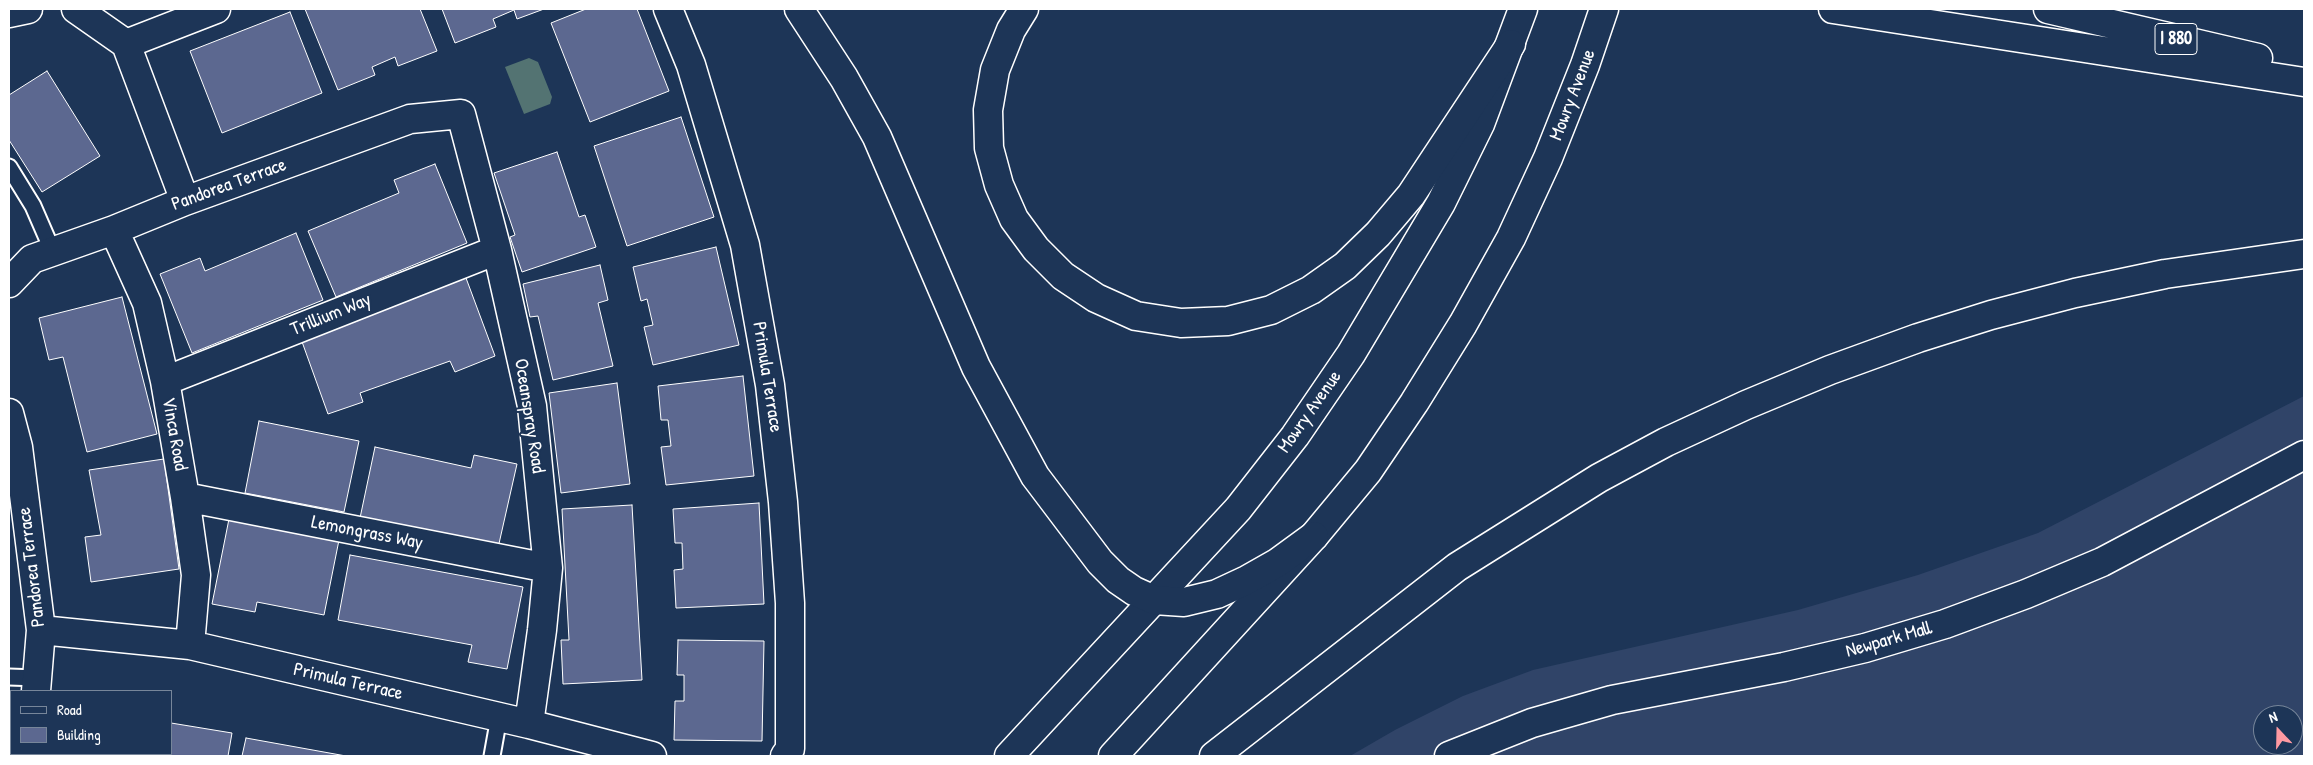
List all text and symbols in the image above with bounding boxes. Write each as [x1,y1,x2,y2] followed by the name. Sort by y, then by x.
[2155,23,2197,54] road number: I 880
[1545,46,1601,144] street label: Mowry Avenue
[169,154,289,216] street label: Pandorea Terrace
[287,289,375,341] street label: Trillium Way
[747,320,787,434] street label: Primula Terrace
[509,357,549,475] street label: Oceanspray Road
[1273,366,1347,458] street label: Mowry Avenue
[156,396,192,472] street label: Vinca Road
[13,506,51,628] street label: Pandorea Terrace
[309,511,425,555] street label: Lemongrass Way
[1843,617,1935,663] street label: Newpark Mall
[291,658,405,706] street label: Primula Terrace
[10,690,172,755] legend
[57,699,82,720] text: Road
[2253,705,2303,755] north arrow
[2266,706,2280,727] text: N
[57,724,101,745] text: Building

